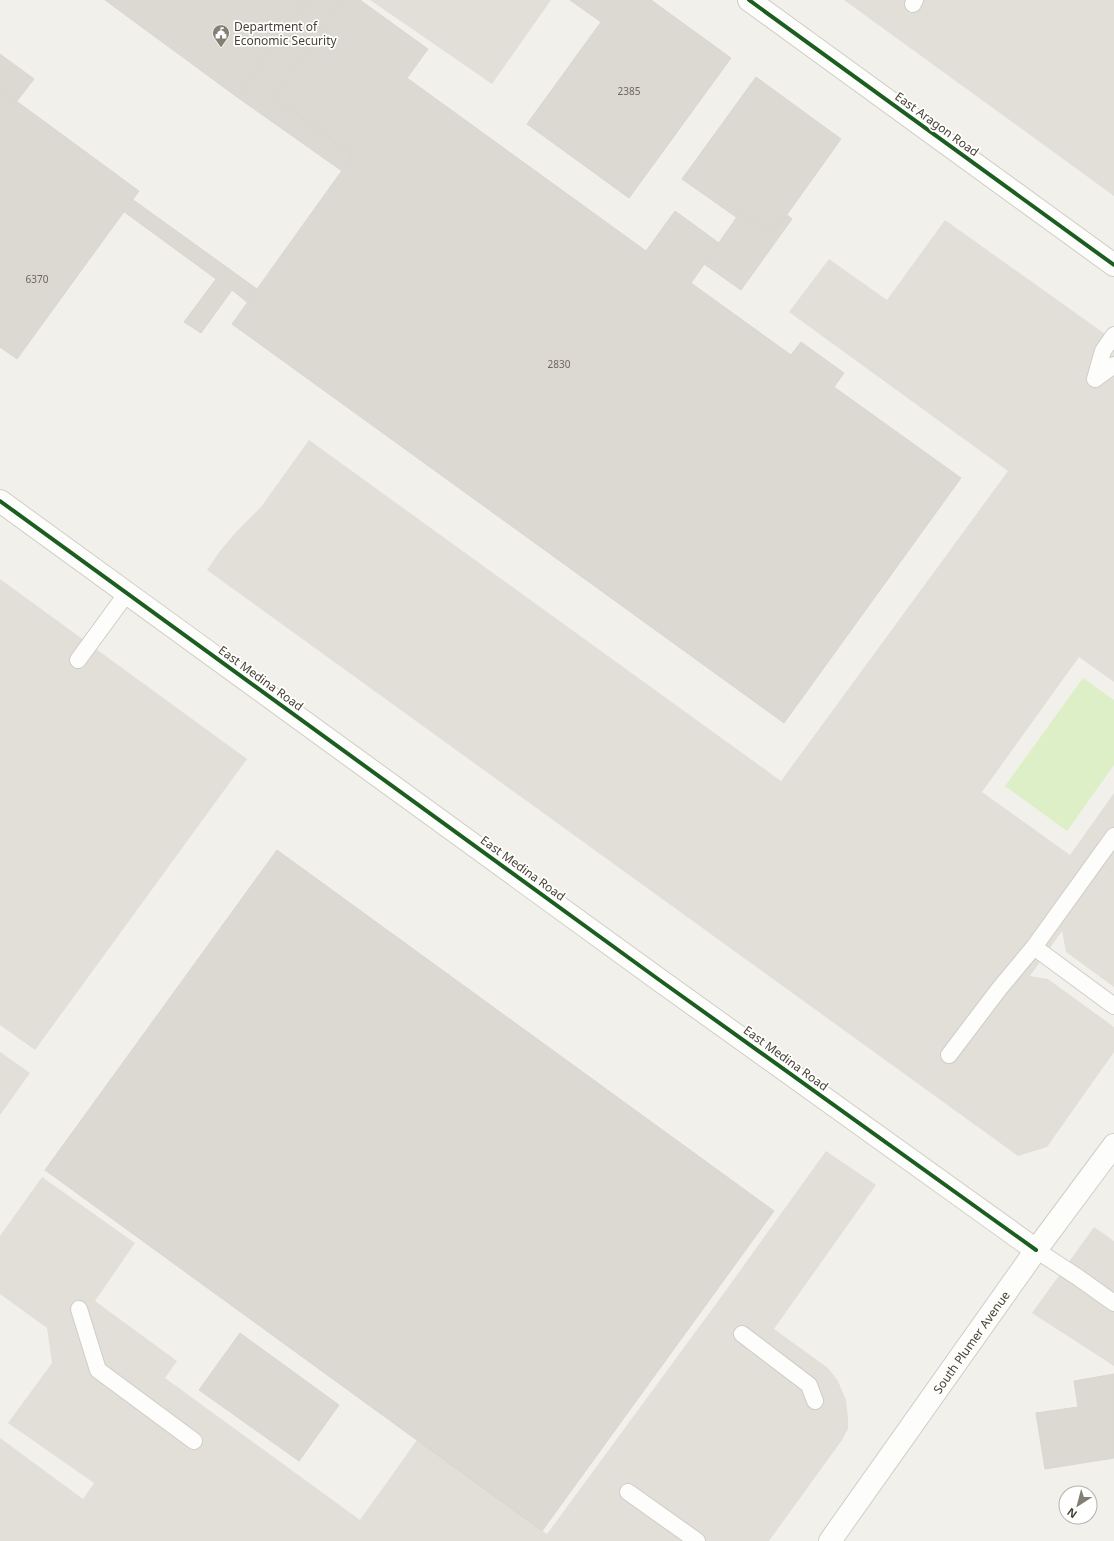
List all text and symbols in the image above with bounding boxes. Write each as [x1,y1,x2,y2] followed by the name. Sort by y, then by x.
[234,18,337,49] place label: Department of Economic Security
[211,23,231,48] public building icon: Department of Economic Security
[618,84,641,98] house number: 2385
[892,88,982,160] street label: East Aragon Road
[26,272,49,286] house number: 6370
[548,357,571,371] house number: 2830
[215,641,307,715] street label: East Medina Road
[477,831,569,905] street label: East Medina Road
[740,1021,832,1095] street label: East Medina Road
[929,1287,1013,1397] street label: South Plumer Avenue
[1058,1485,1098,1525] north arrow
[1064,1505,1080,1522] text: N

